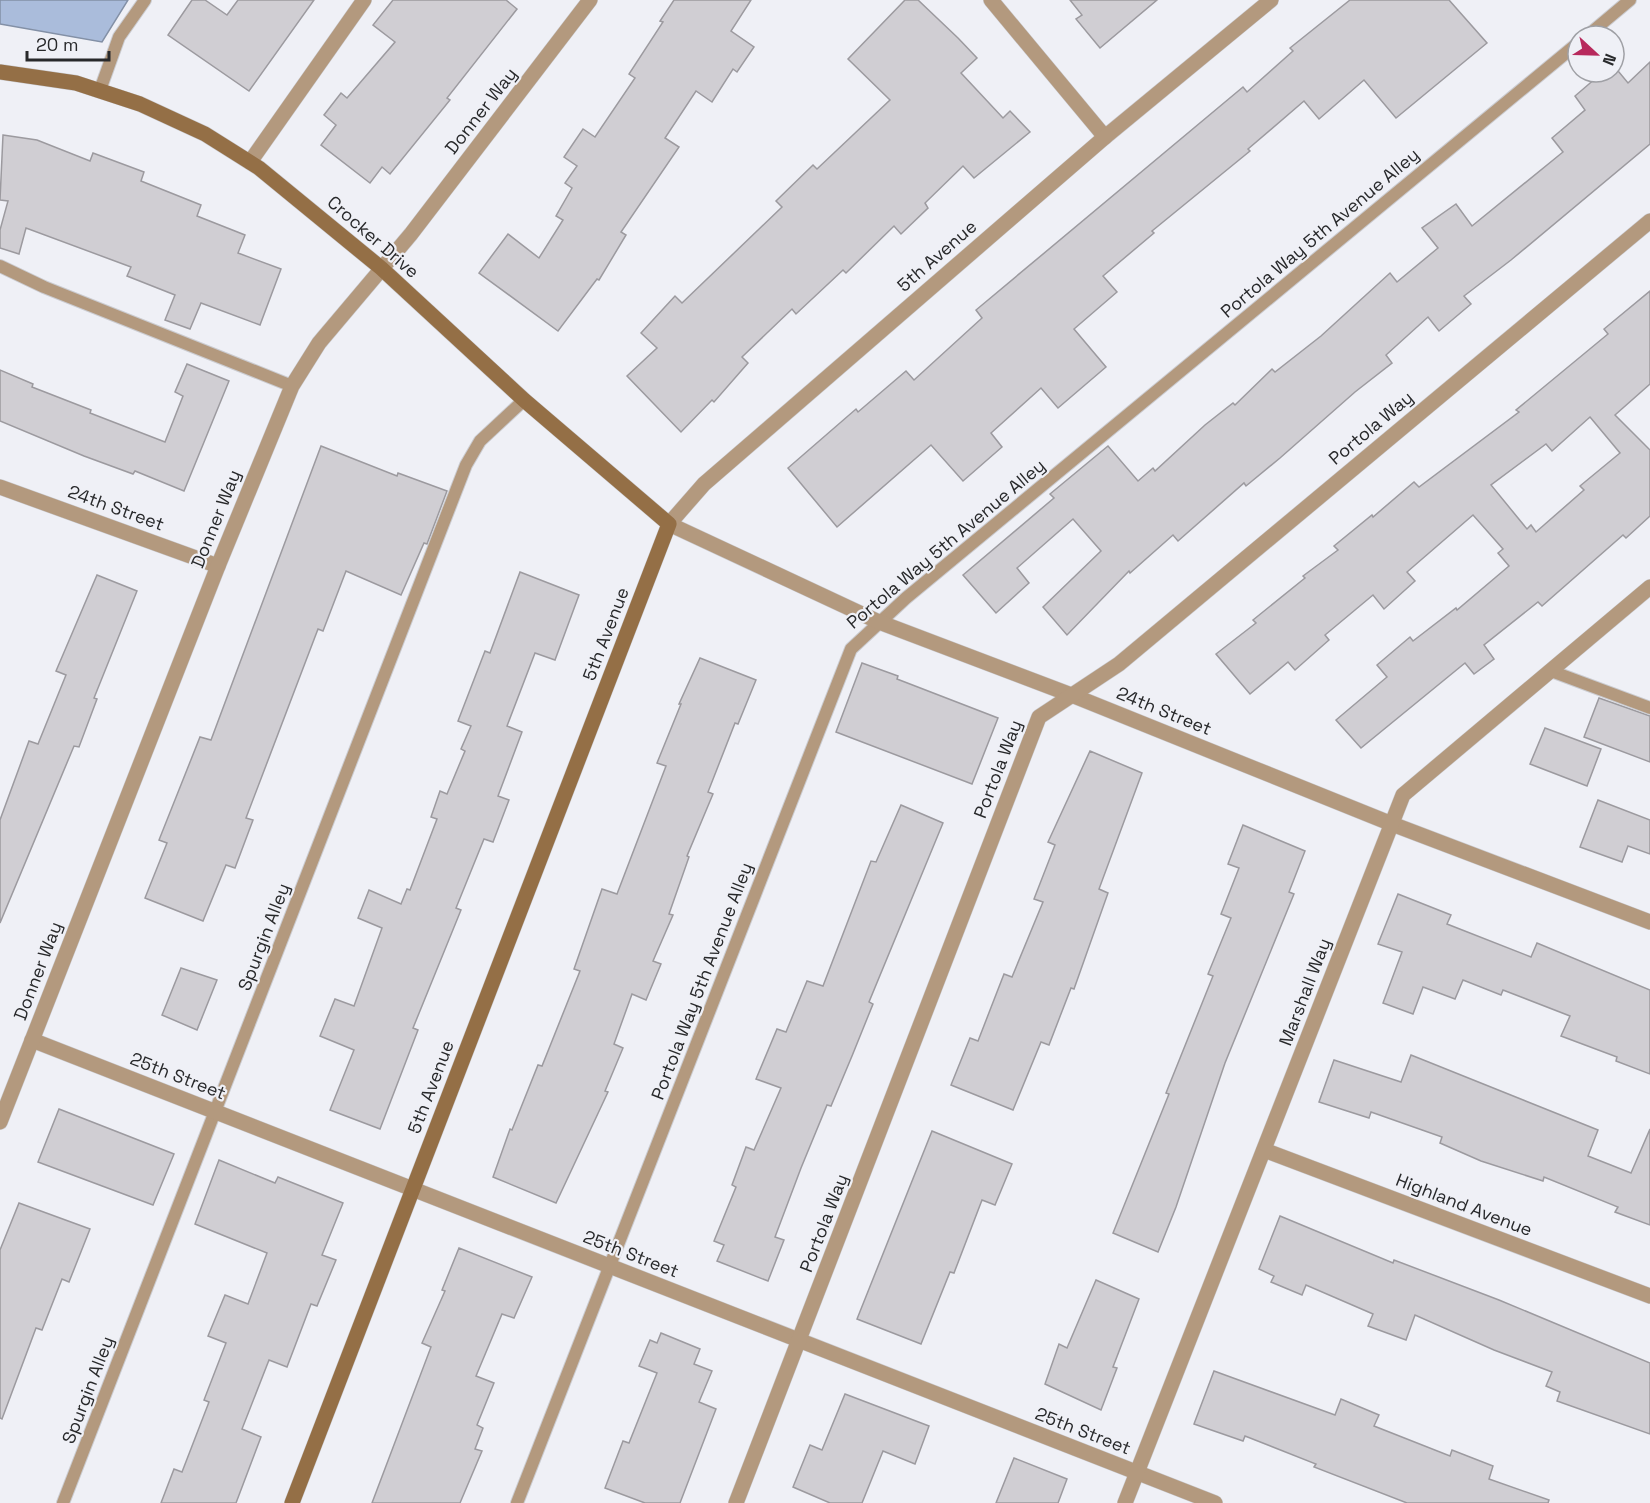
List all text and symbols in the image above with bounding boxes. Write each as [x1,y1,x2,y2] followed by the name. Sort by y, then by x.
[27,24,110,62] scale bar
[1566,24,1626,84] north arrow
[36,33,79,56] text: 20 m
[1598,51,1621,68] text: N
[440,63,522,159] street label: Donner Way
[1216,143,1424,323] street label: Portola Way 5th Avenue Alley
[323,190,424,283] street label: Crocker Drive
[892,215,981,296] street label: 5th Avenue
[1324,386,1418,470] street label: Portola Way
[842,454,1050,634] street label: Portola Way 5th Avenue Alley
[185,466,246,571] street label: Donner Way
[65,480,167,536] street label: 24th Street
[577,584,634,684] street label: 5th Avenue
[1113,681,1215,740] street label: 24th Street
[968,716,1027,821] street label: Portola Way
[646,859,757,1103] street label: Portola Way 5th Avenue Alley
[232,880,295,994] street label: Spurgin Alley
[8,918,67,1023] street label: Donner Way
[1273,935,1336,1049] street label: Marshall Way
[402,1037,459,1137] street label: 5th Avenue
[127,1047,229,1104] street label: 25th Street
[1393,1168,1536,1241] street label: Highland Avenue
[794,1170,853,1275] street label: Portola Way
[580,1225,682,1282] street label: 25th Street
[56,1333,119,1447] street label: Spurgin Alley
[1032,1402,1134,1459] street label: 25th Street

